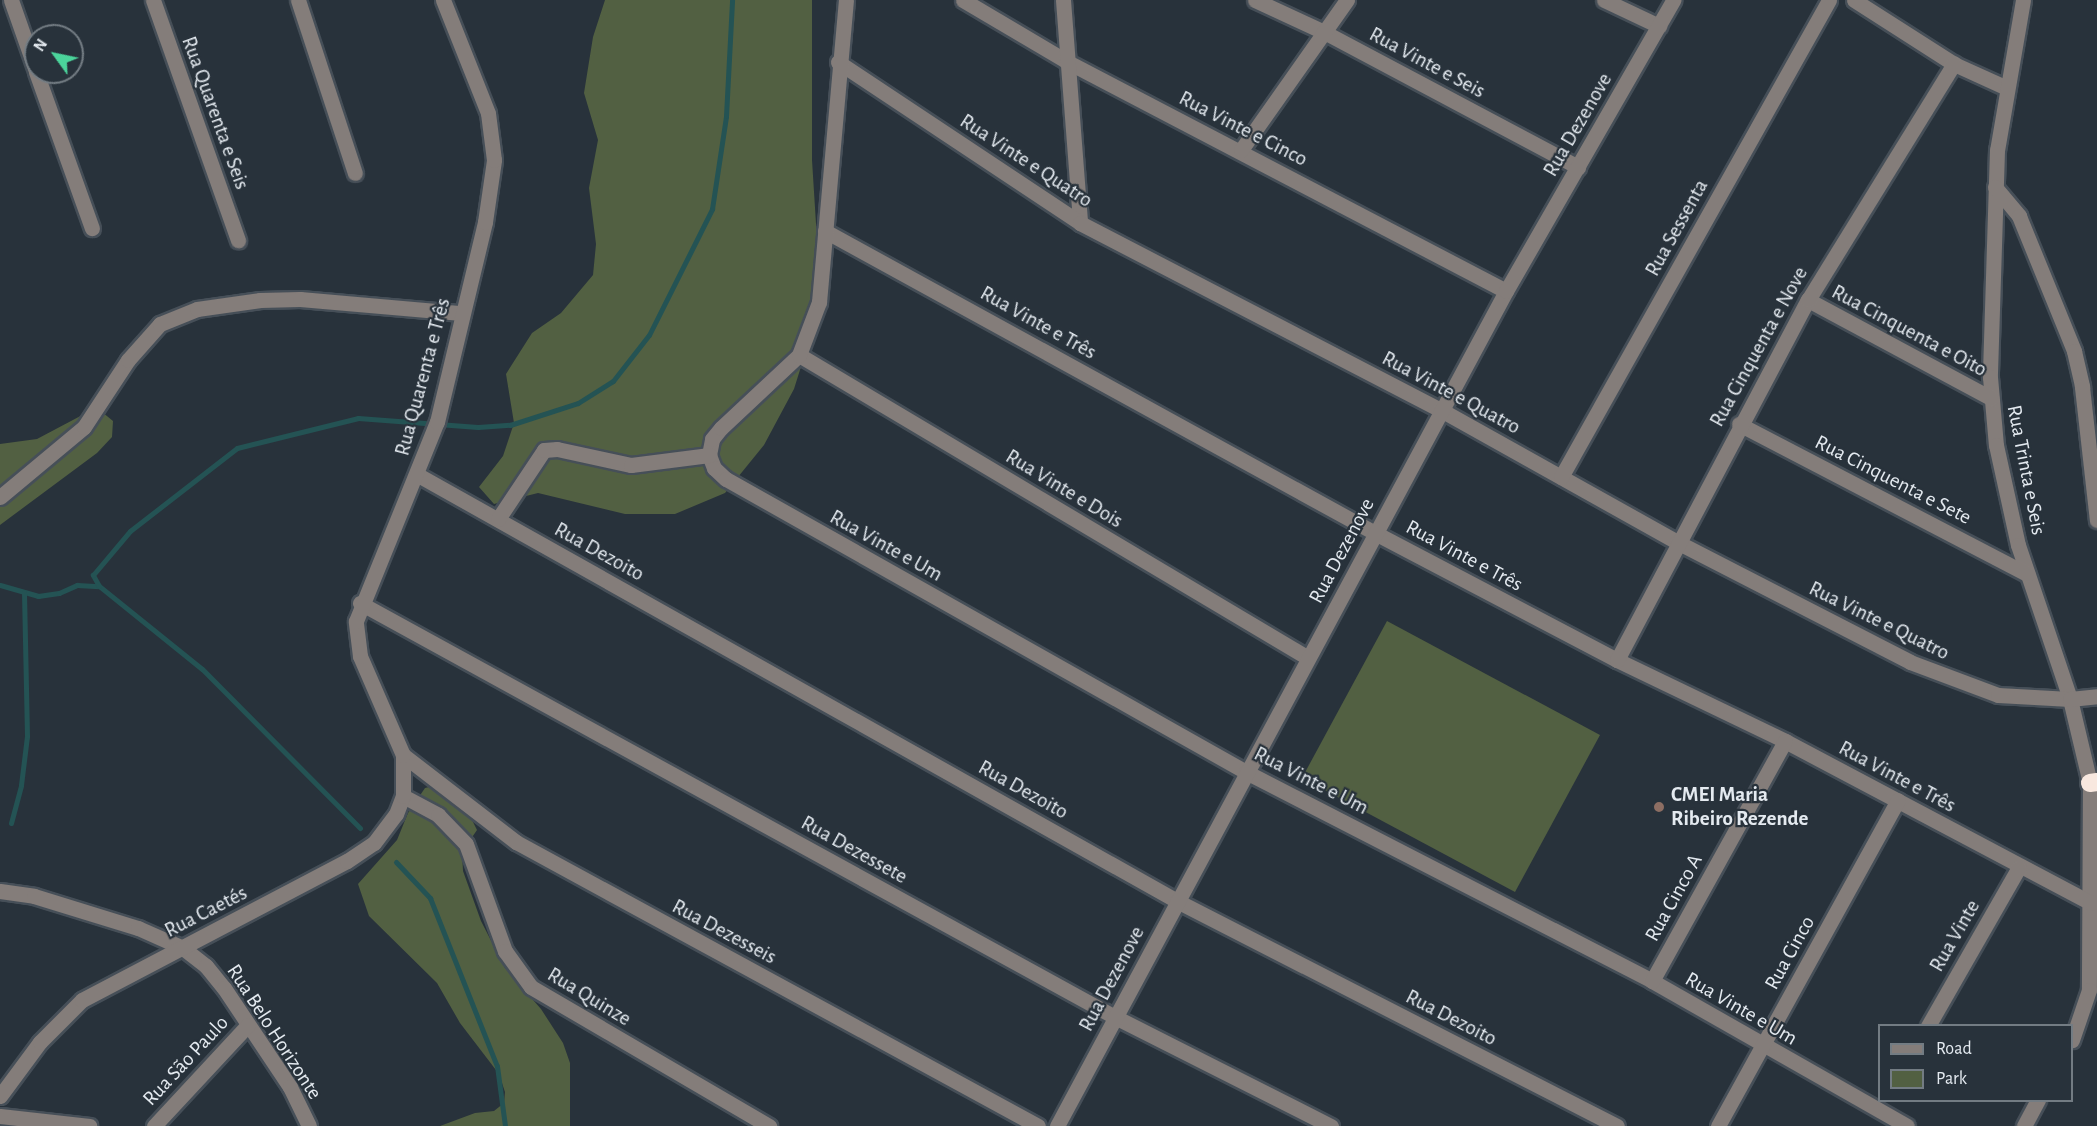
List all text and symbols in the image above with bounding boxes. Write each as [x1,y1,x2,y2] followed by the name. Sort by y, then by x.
[1365,22,1489,104] street label: Rua Vinte e Seis
[24,24,84,84] north arrow
[176,33,254,193] street label: Rua Quarenta e Seis
[31,36,50,54] text: N
[1538,69,1618,181] street label: Rua Dezenove
[1175,86,1311,172] street label: Rua Vinte e Cinco
[955,109,1097,213] street label: Rua Vinte e Quatro
[1640,175,1714,281] street label: Rua Sessenta
[1705,263,1813,431] street label: Rua Cinquenta e Nove
[1827,279,1991,383] street label: Rua Cinquenta e Oito
[976,281,1100,365] street label: Rua Vinte e Três
[390,295,456,459] street label: Rua Quarenta e Três
[1377,346,1525,440] street label: Rua Vinte e Quatro
[2001,403,2051,537] street label: Rua Trinta e Seis
[1811,430,1975,530] street label: Rua Cinquenta e Sete
[1001,444,1127,534] street label: Rua Vinte e Dois
[1304,494,1380,608] street label: Rua Dezenove
[825,505,947,587] street label: Rua Vinte e Um
[1401,515,1527,597] street label: Rua Vinte e Três
[550,517,648,587] street label: Rua Dezoito
[1805,576,1953,666] street label: Rua Vinte e Quatro
[1834,736,1960,818] street label: Rua Vinte e Três
[1250,741,1372,821] street label: Rua Vinte e Um
[974,755,1072,825] street label: Rua Dezoito
[1671,782,1808,832] place label: CMEI Maria Ribeiro Rezende
[1652,800,1666,814] marker: CMEI Maria Ribeiro Rezende
[796,810,912,890] street label: Rua Dezessete
[1640,850,1708,946] street label: Rua Cinco A
[161,881,251,943] street label: Rua Caetés
[668,894,780,970] street label: Rua Dezesseis
[1924,896,1986,976] street label: Rua Vinte
[1760,912,1820,994] street label: Rua Cinco
[1074,922,1150,1036] street label: Rua Dezenove
[221,960,327,1104] street label: Rua Belo Horizonte
[543,962,635,1032] street label: Rua Quinze
[1681,967,1801,1051] street label: Rua Vinte e Um
[1401,984,1501,1052] street label: Rua Dezoito
[138,1011,234,1111] street label: Rua São Paulo
[1878,1024,2073,1102] legend
[1936,1040,1972,1058] text: Road
[1936,1070,1967,1088] text: Park

